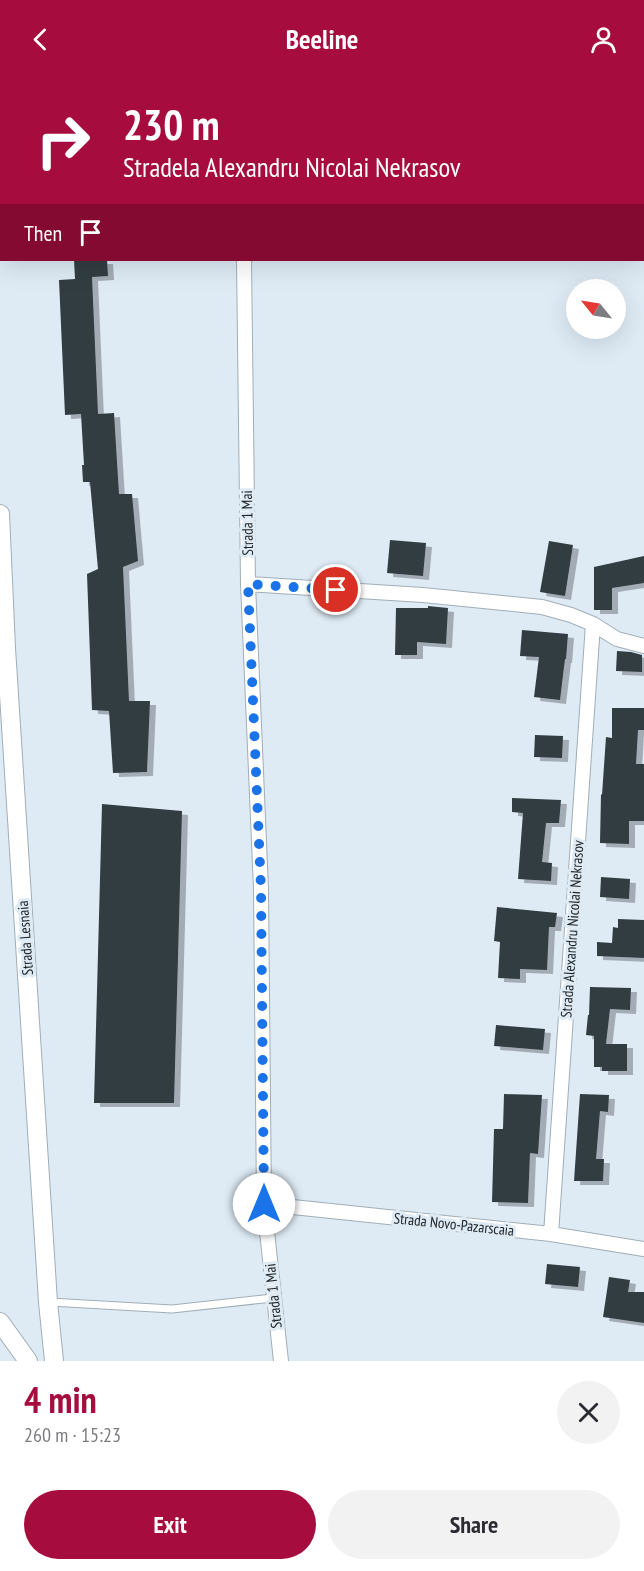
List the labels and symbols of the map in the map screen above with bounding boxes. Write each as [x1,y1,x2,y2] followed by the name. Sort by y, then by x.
[566,279,626,339] north arrow
[237,490,257,556] street label: Strada 1 Mai
[310,564,361,615] pin
[556,840,588,1018] street label: Strada Alexandru Nicolai Nekrasov
[13,900,37,976] street label: Strada Lesnaia
[232,1172,296,1236] position arrow
[393,1208,515,1240] street label: Strada Novo-Pazarscaia
[260,1263,286,1329] street label: Strada 1 Mai

